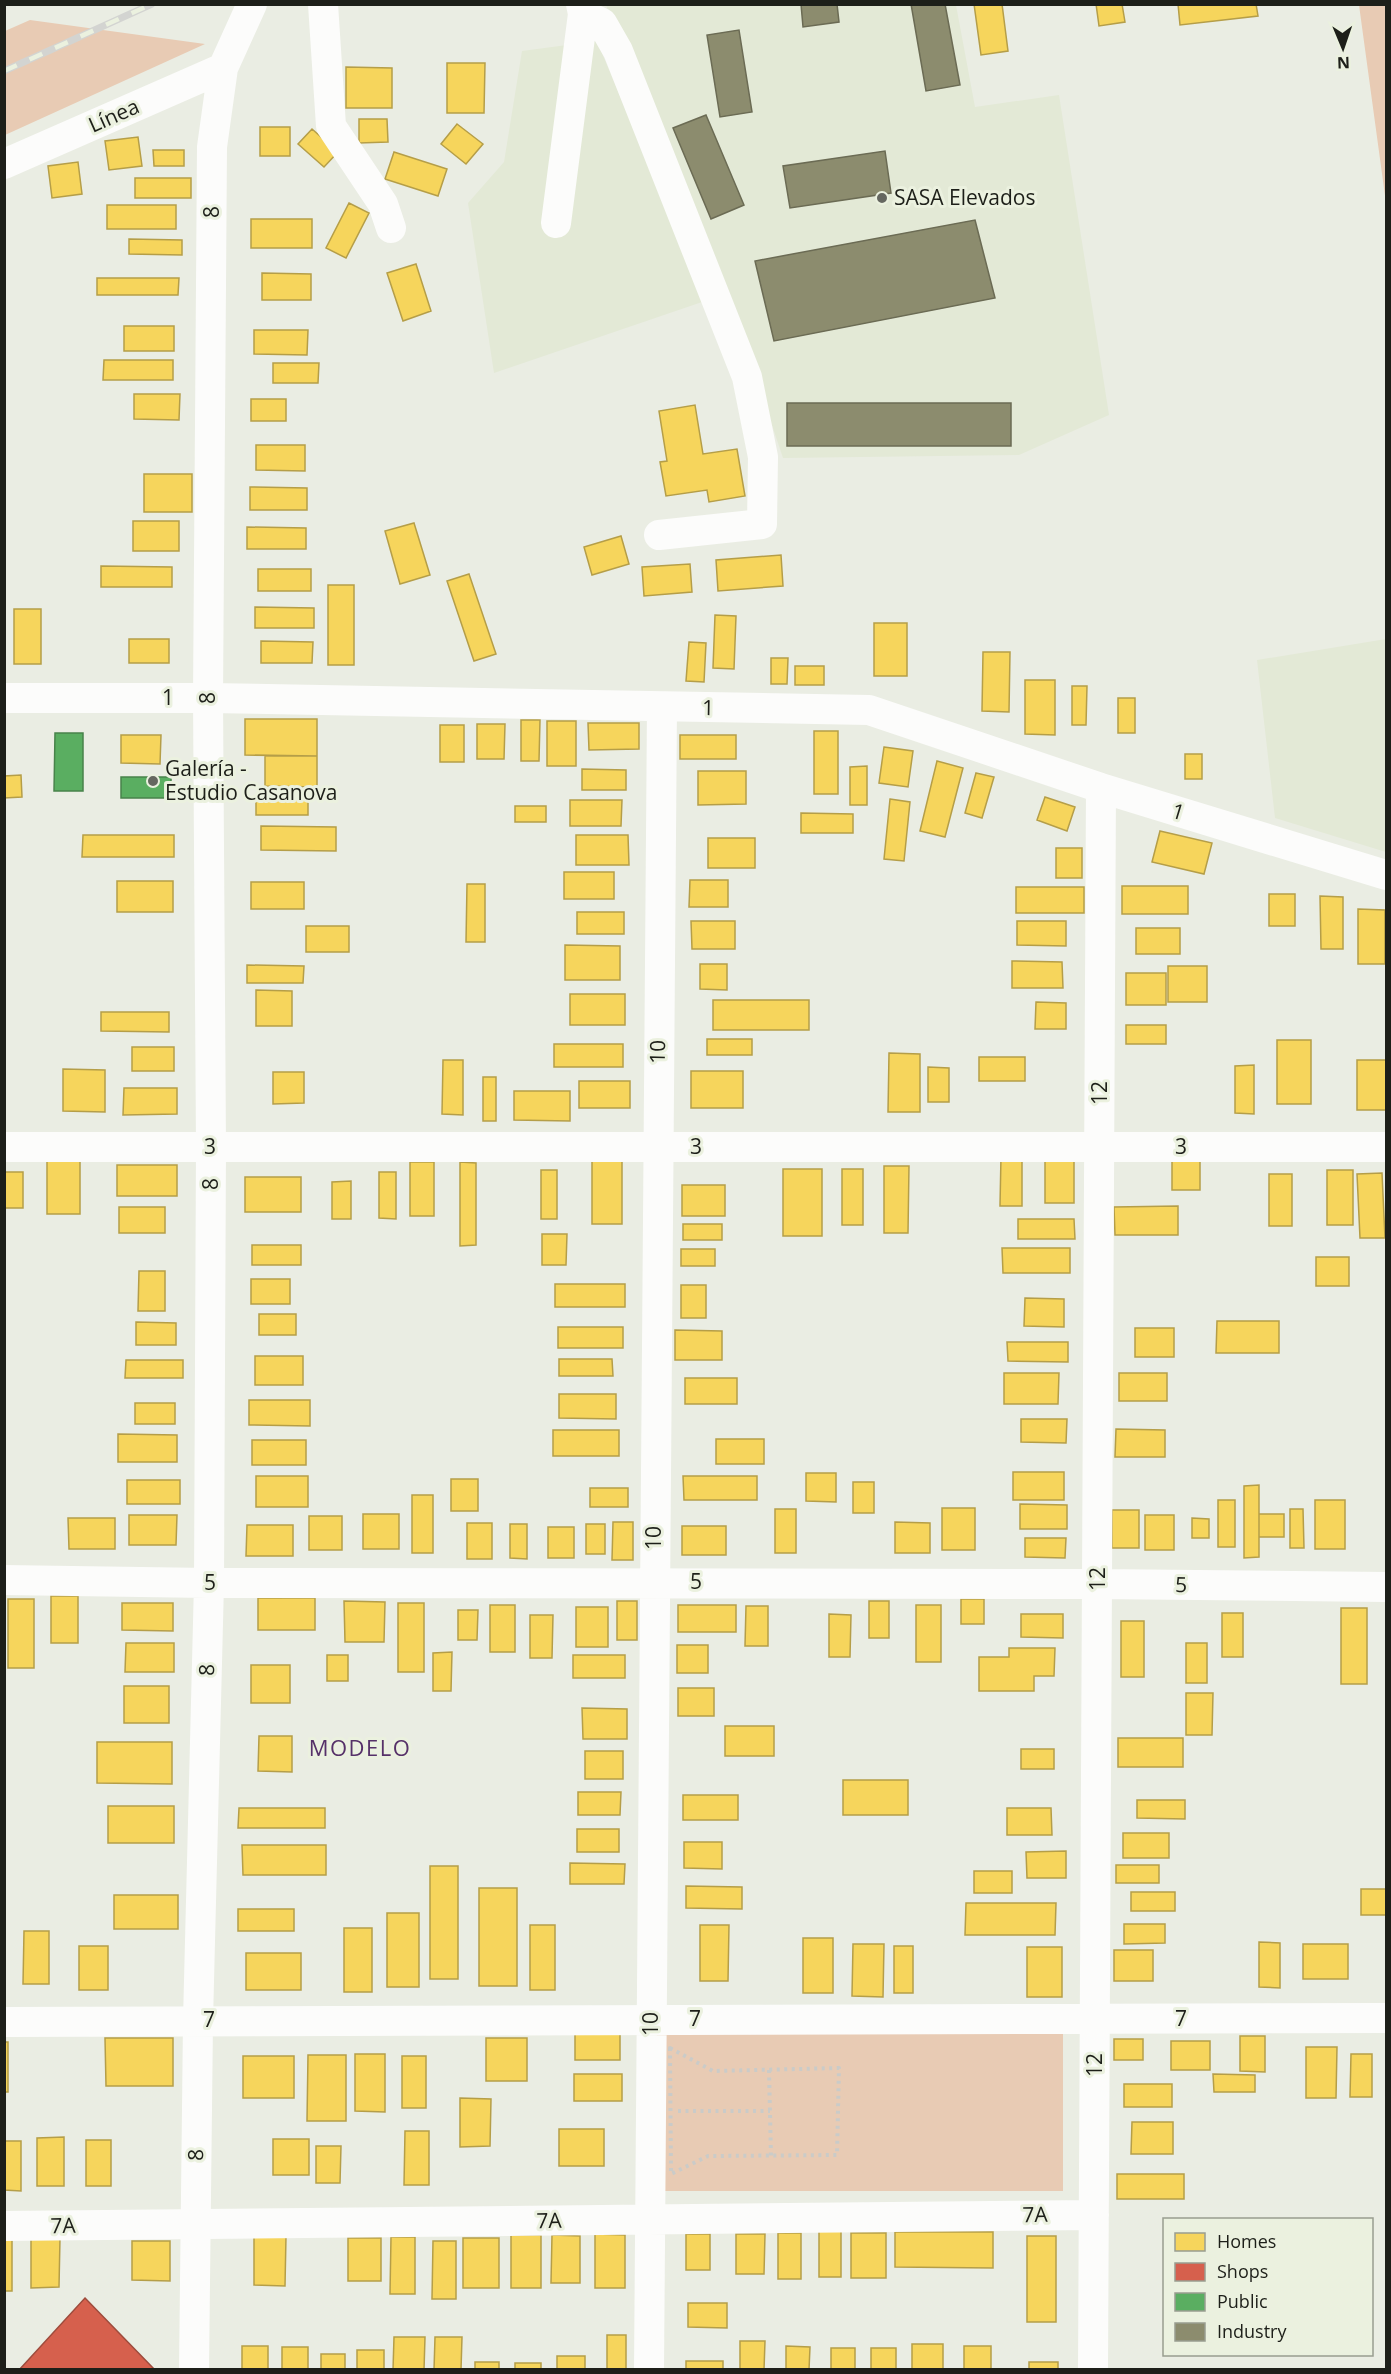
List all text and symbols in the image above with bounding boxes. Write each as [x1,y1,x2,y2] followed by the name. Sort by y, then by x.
[1313,18,1373,78] north arrow
[1337,52,1350,74] text: N
[84,92,143,139] street label: Línea
[894,183,1035,211] place label: SASA Elevados
[875,191,889,205] marker: SASA Elevados
[197,206,225,218] street label: 8
[162,683,174,711] street label: 1
[193,692,221,704] street label: 8
[702,693,714,721] street label: 1
[165,754,338,806] place label: Galería - Estudio Casanova
[146,774,160,788] marker: Galería - Estudio Casanova
[1168,796,1188,826] street label: 1
[643,1040,671,1064] street label: 10
[1085,1081,1113,1105] street label: 12
[204,1132,216,1160] street label: 3
[690,1132,702,1160] street label: 3
[1175,1132,1187,1160] street label: 3
[196,1178,224,1190] street label: 8
[639,1526,667,1550] street label: 10
[690,1567,702,1595] street label: 5
[1083,1567,1111,1591] street label: 12
[204,1568,216,1596] street label: 5
[1175,1570,1187,1598] street label: 5
[192,1664,220,1676] street label: 8
[309,1732,411,1762] district label: MODELO
[689,2004,701,2032] street label: 7
[1175,2004,1187,2032] street label: 7
[203,2005,215,2033] street label: 7
[636,2012,664,2036] street label: 10
[1080,2053,1108,2077] street label: 12
[181,2149,209,2161] street label: 8
[1022,2200,1049,2228] street label: 7A
[536,2206,563,2234] street label: 7A
[50,2211,77,2239] street label: 7A
[1163,2218,1373,2356] legend
[1217,2229,1276,2253] text: Homes
[1217,2259,1268,2283] text: Shops
[1217,2289,1268,2313] text: Public
[1217,2319,1287,2343] text: Industry

